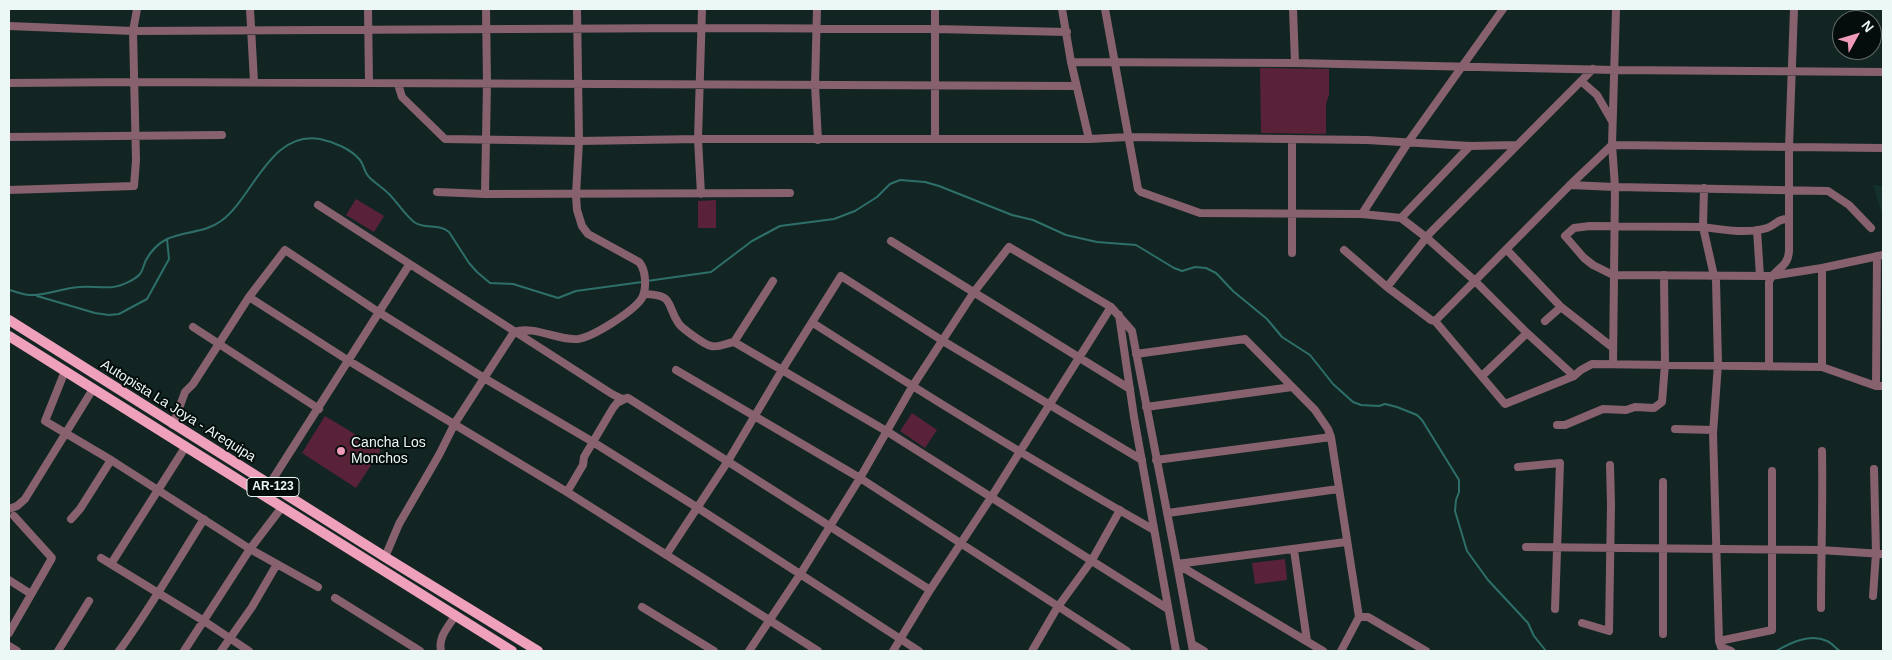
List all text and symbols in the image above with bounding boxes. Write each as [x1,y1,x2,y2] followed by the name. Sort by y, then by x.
[1832,10,1882,60] north arrow
[1858,17,1877,35] text: N
[97,356,259,466] street label: Autopista La Joya - Arequipa
[351,435,426,468] place label: Cancha Los Monchos
[335,445,347,457] marker: Cancha Los Monchos
[247,478,299,497] road number: AR-123

